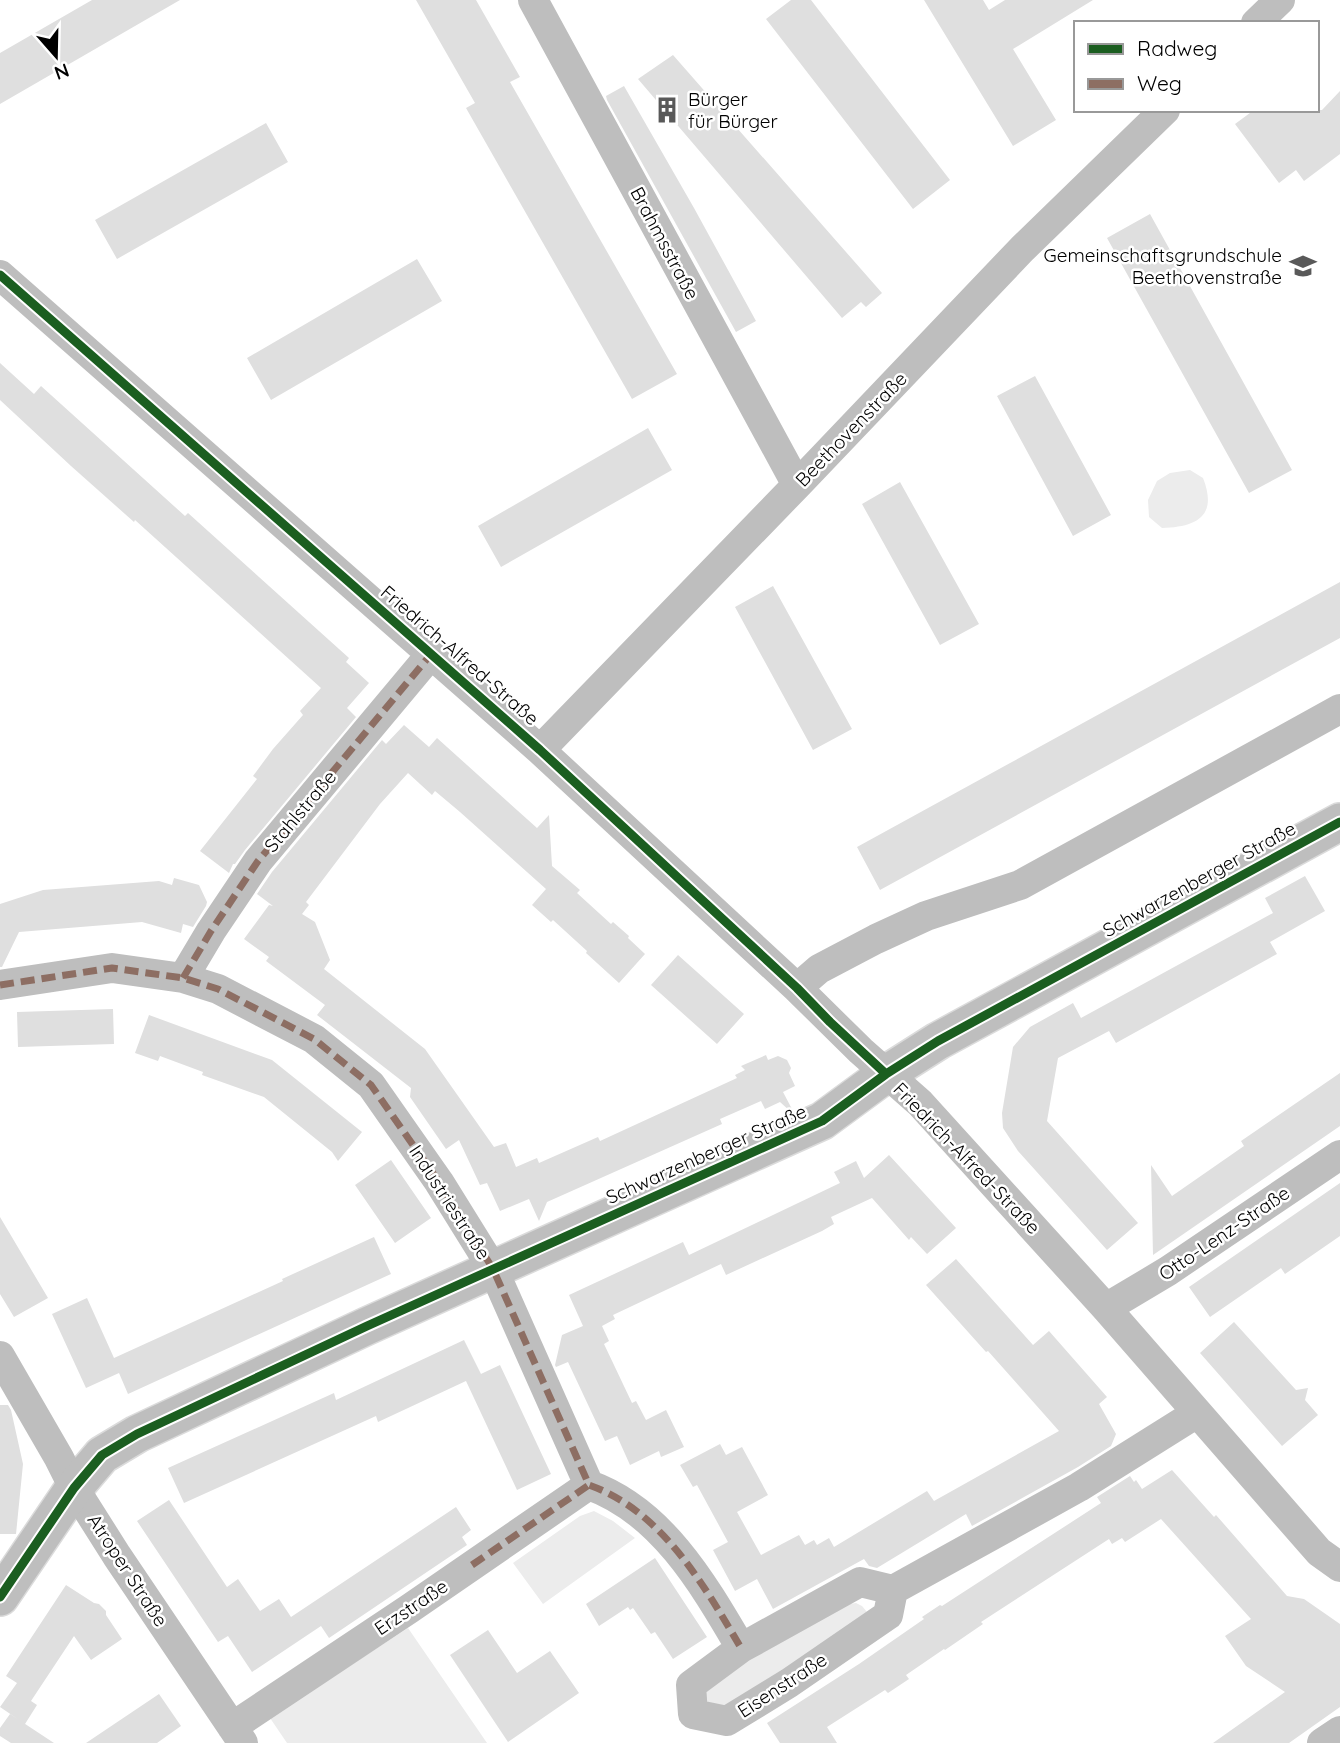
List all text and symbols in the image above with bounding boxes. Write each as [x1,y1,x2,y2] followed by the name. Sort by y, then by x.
[21,21,91,91] north arrow
[1074,21,1319,112] legend
[1137,35,1217,61] text: Radweg
[51,58,72,86] text: N
[1137,70,1182,96] text: Weg
[688,87,779,133] place label: Bürger für Bürger
[652,95,682,125] building icon: Bürger für Bürger
[625,183,705,303] street label: Brahmsstraße
[1044,243,1282,289] place label: Gemeinschaftsgrundschule Beethovenstraße
[1288,251,1318,281] school or university icon: Gemeinschaftsgrundschule Beethovenstraße
[790,367,912,491] street label: Beethovenstraße
[376,580,544,730] street label: Friedrich-Alfred-Straße
[259,765,341,857] street label: Stahlstraße
[1098,816,1300,942] street label: Schwarzenberger Straße
[888,1077,1046,1239] street label: Friedrich-Alfred-Straße
[602,1099,810,1209] street label: Schwarzenberger Straße
[404,1140,496,1264] street label: Industriestraße
[1154,1180,1294,1286] street label: Otto-Lenz-Straße
[83,1509,173,1631] street label: Atroper Straße
[370,1574,452,1640] street label: Erzstraße
[733,1647,831,1723] street label: Eisenstraße

